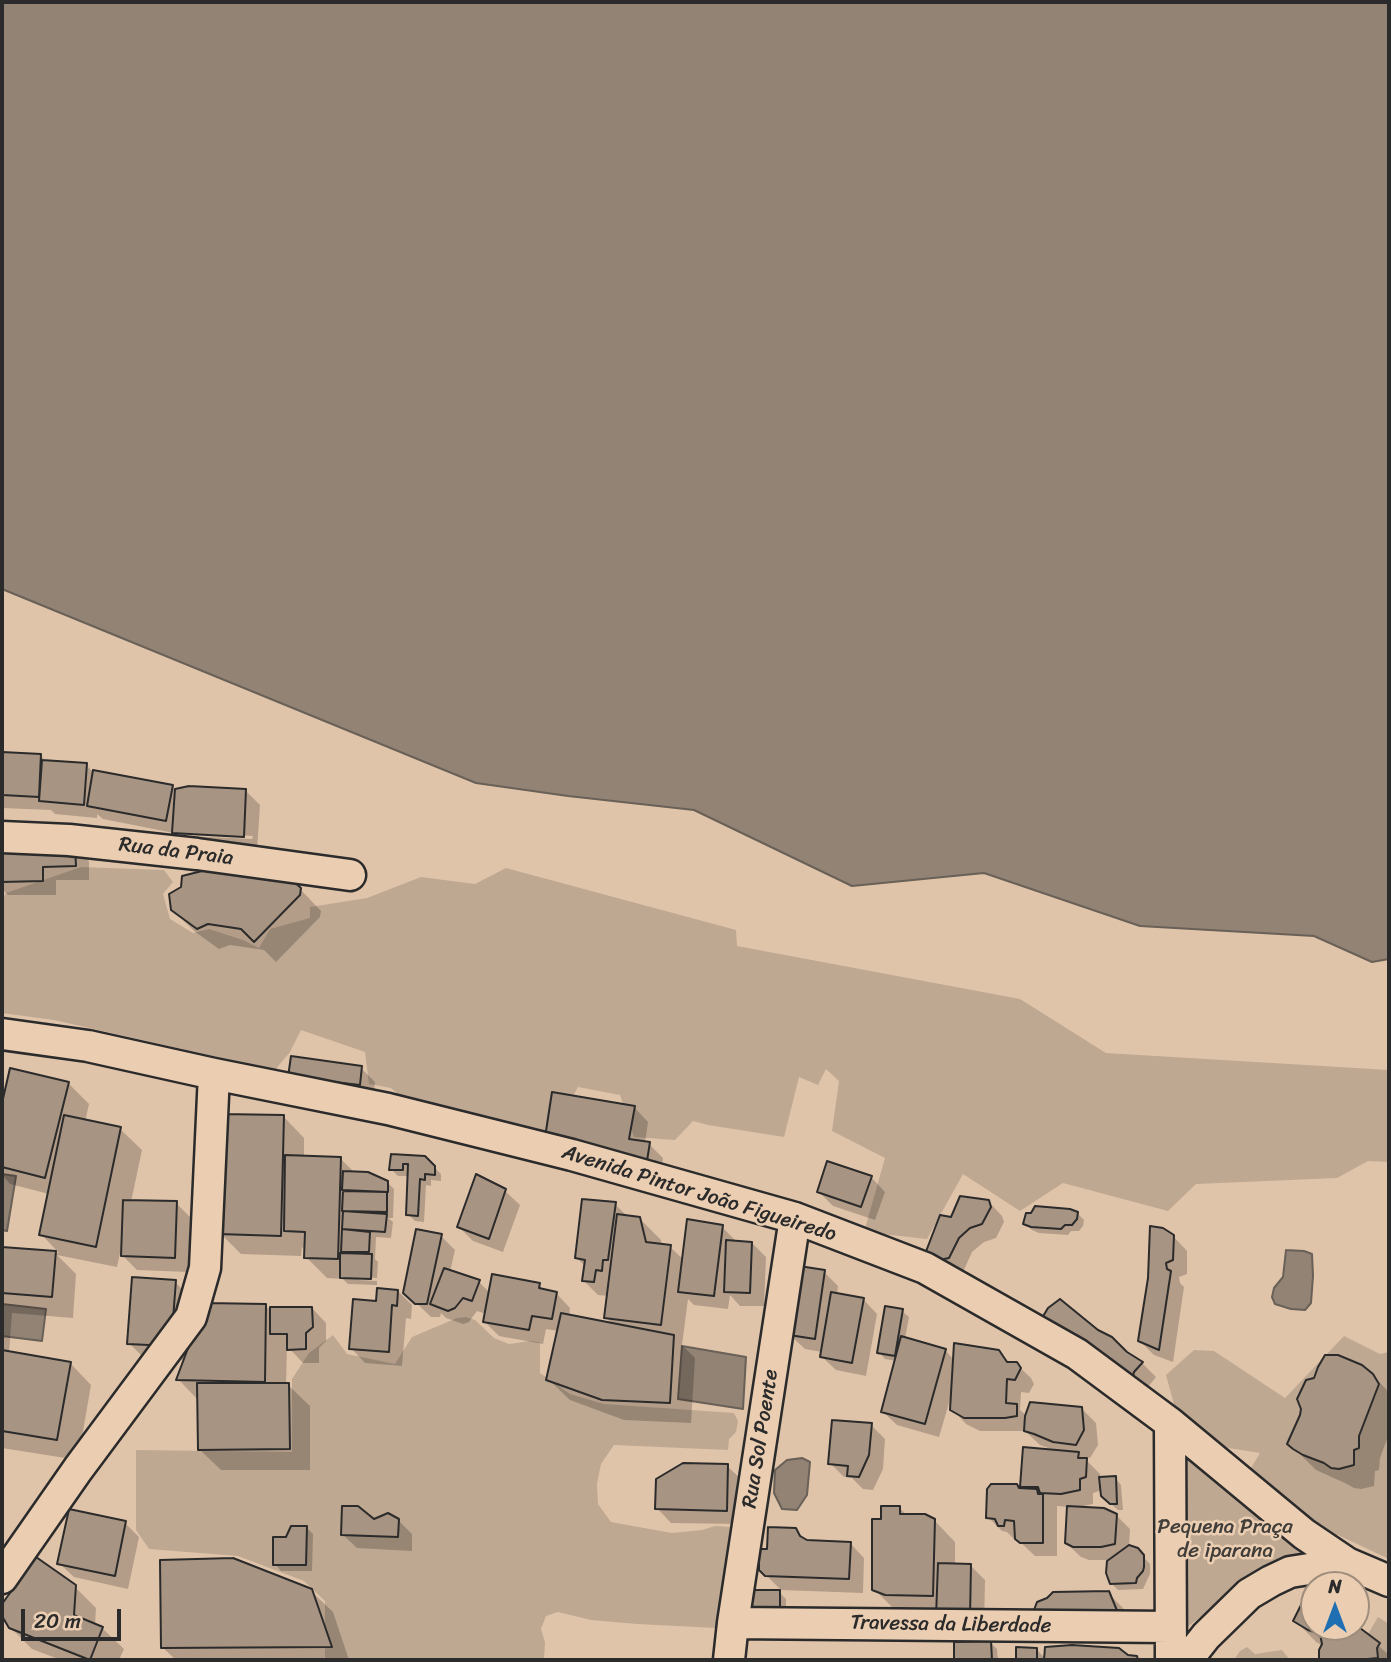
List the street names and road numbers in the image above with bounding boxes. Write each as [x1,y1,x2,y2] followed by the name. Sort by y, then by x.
[117,832,235,872] street label: Rua da Praia
[559,1140,839,1248] street label: Avenida Pintor João Figueiredo
[738,1368,784,1510] street label: Rua Sol Poente
[850,1611,1052,1639] street label: Travessa da Liberdade

